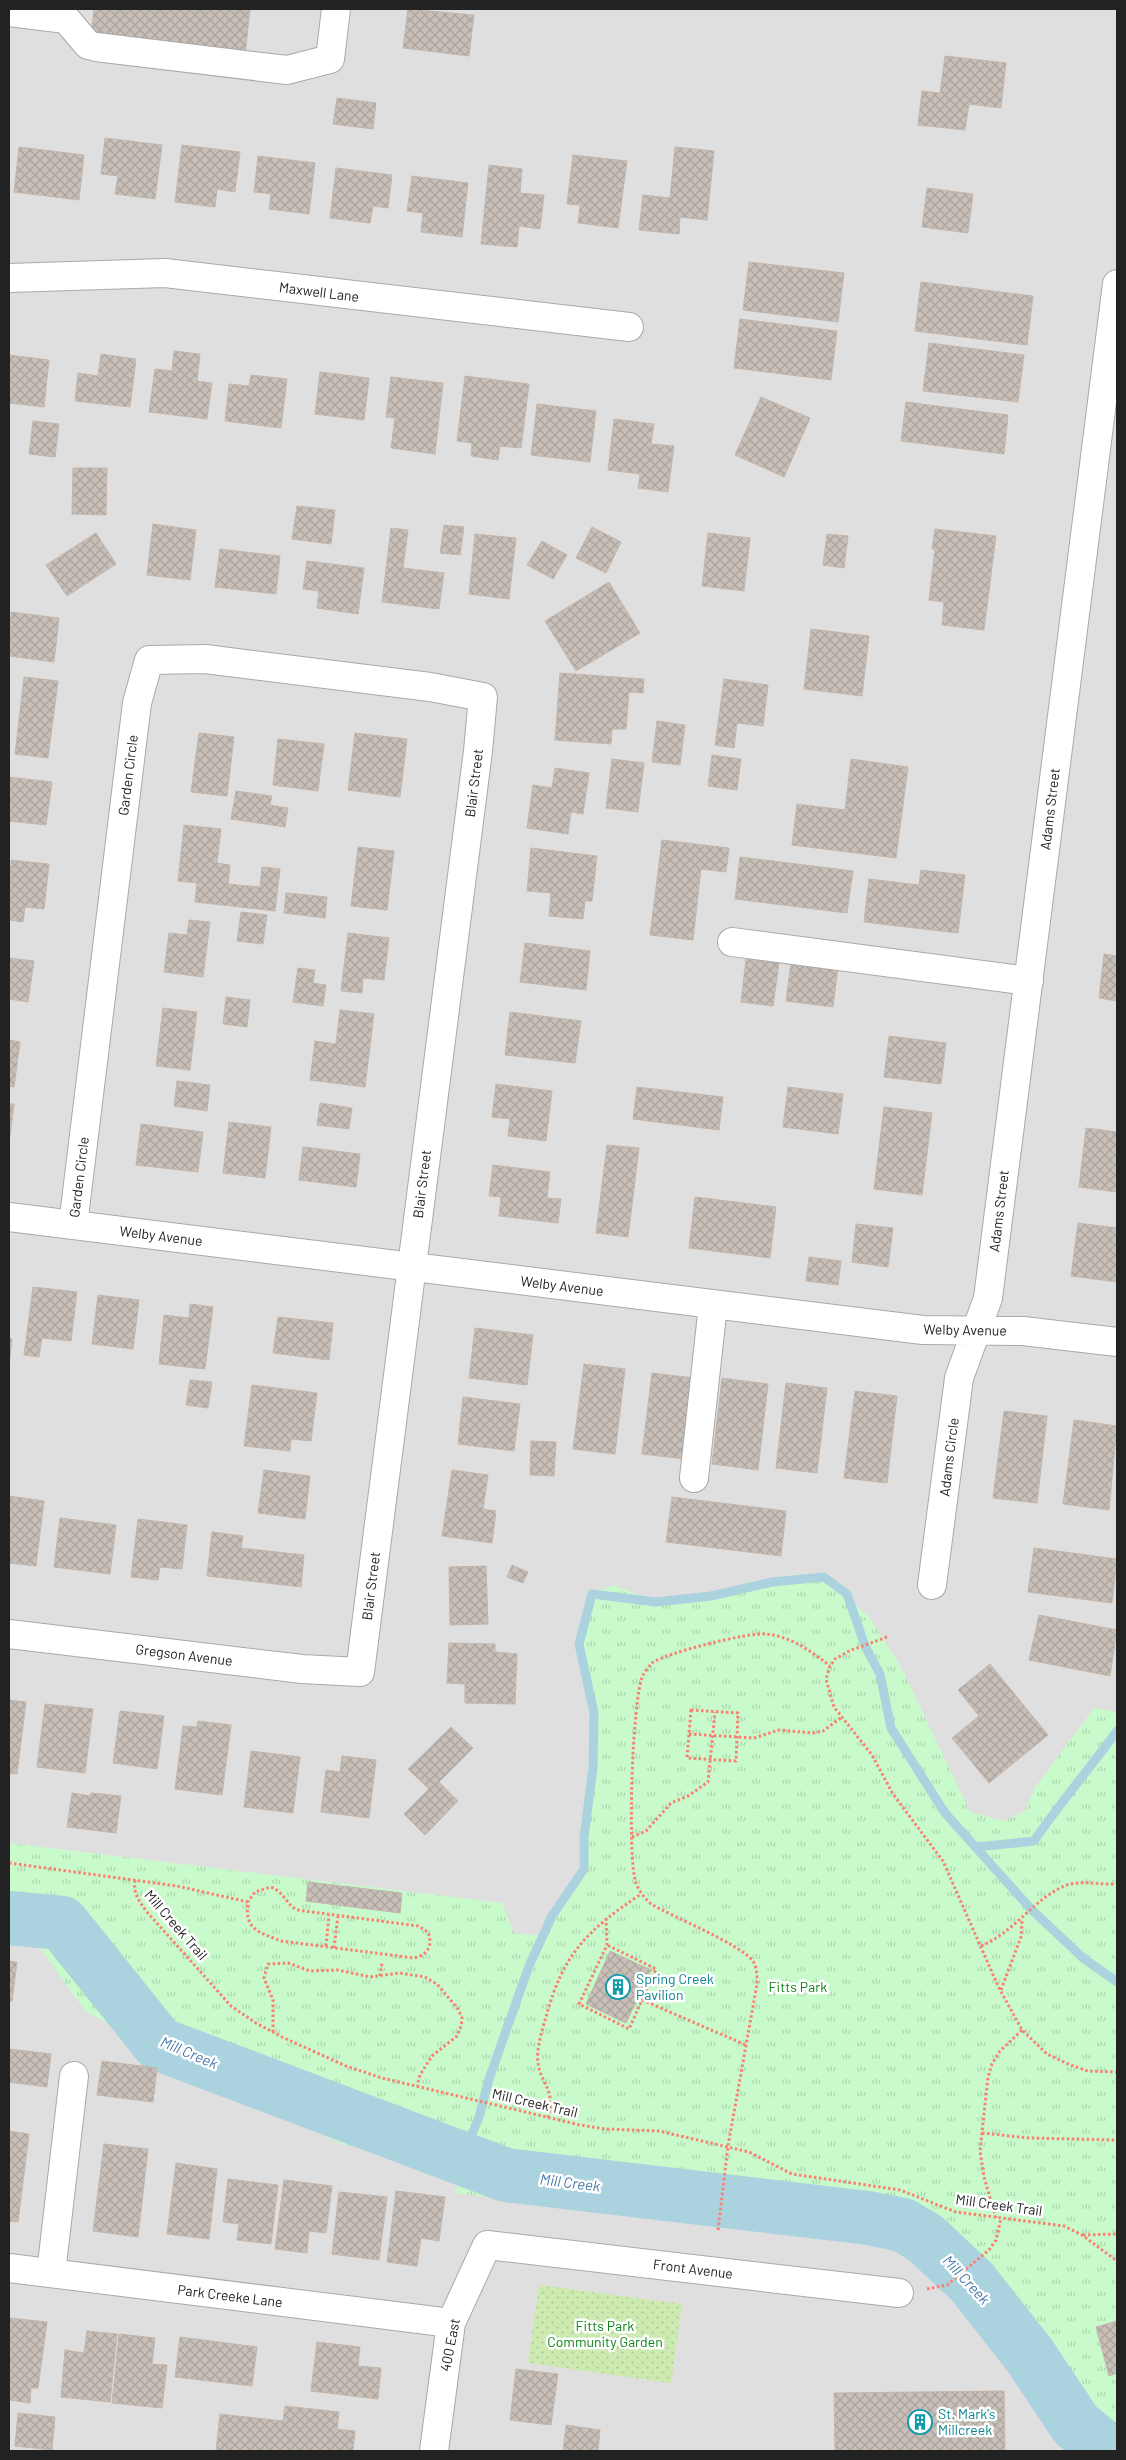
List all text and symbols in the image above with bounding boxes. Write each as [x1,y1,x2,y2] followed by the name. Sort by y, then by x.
[278,278,360,305] street label: Maxwell Lane
[114,734,141,816] street label: Garden Circle
[461,748,486,818] street label: Blair Street
[1036,767,1063,851] street label: Adams Street
[65,1136,92,1218] street label: Garden Circle
[409,1149,434,1219] street label: Blair Street
[985,1169,1012,1253] street label: Adams Street
[119,1222,204,1249] street label: Welby Avenue
[520,1272,605,1299] street label: Welby Avenue
[923,1320,1007,1339] street label: Welby Avenue
[935,1417,962,1497] street label: Adams Circle
[358,1551,383,1621] street label: Blair Street
[135,1640,234,1669] street label: Gregson Avenue
[141,1886,211,1963] street label: Mill Creek Trail
[636,1970,714,2003] place label: Spring Creek Pavilion
[605,1974,631,2000] building icon: Spring Creek Pavilion
[769,1978,827,1995] park label: Fitts Park
[158,2032,221,2072] water label: Mill Creek
[491,2084,580,2121] street label: Mill Creek Trail
[539,2169,602,2195] water label: Mill Creek
[955,2190,1043,2219] street label: Mill Creek Trail
[939,2251,994,2308] water label: Mill Creek
[652,2255,734,2282] street label: Front Avenue
[177,2281,284,2310] street label: Park Creeke Lane
[436,2317,463,2373] street label: 400 East
[547,2317,663,2350] park label: Fitts Park Community Garden
[938,2405,996,2438] place label: St. Mark's Millcreek
[907,2409,933,2435] building icon: St. Mark's Millcreek

